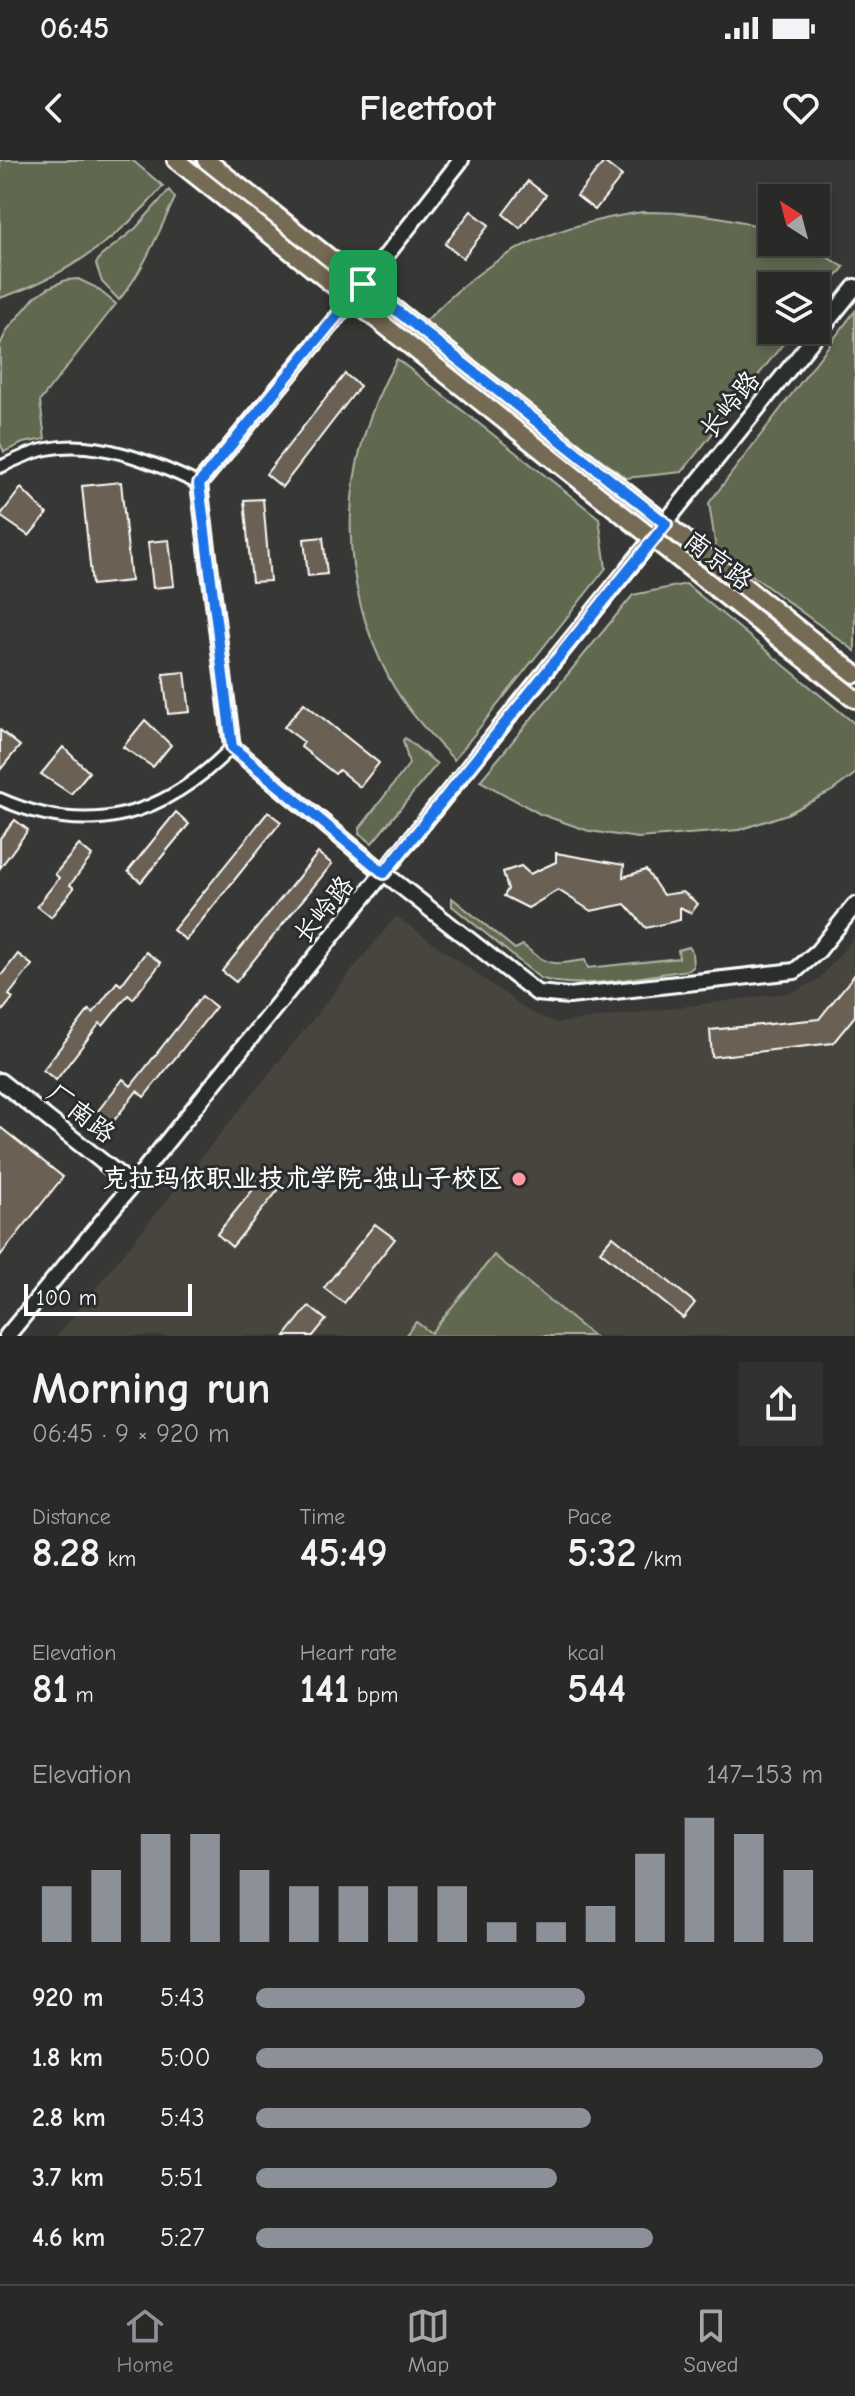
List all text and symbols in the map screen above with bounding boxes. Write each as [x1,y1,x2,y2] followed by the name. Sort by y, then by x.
[40,11,109,46] text: 06:45
[32,86,76,130] icon: back
[779,86,823,130] icon: heart
[359,88,496,129] text: Fleetfoot
[758,184,830,256] north arrow
[758,184,830,344] map controls
[329,250,397,318] pin
[341,262,385,306] icon: arrive
[758,272,830,344] button: layers
[694,365,766,445] street label: 长岭路
[678,525,758,597] street label: 南京路
[288,870,360,950] street label: 长岭路
[41,1078,121,1150] street label: 厂南路
[102,1164,503,1194] place label: 克拉玛依职业技术学院-独山子校区
[510,1170,528,1188] marker: 克拉玛依职业技术学院-独山子校区
[24,1280,192,1316] scale bar
[36,1285,97,1311] text: 100 m
[739,1362,823,1446] button: share
[32,1363,271,1414] text: Morning run
[32,1419,230,1449] text: 06:45 · 9 × 920 m
[32,1504,111,1530] text: Distance
[300,1504,345,1530] text: Time
[567,1504,612,1530] text: Pace
[32,1530,100,1576] text: 8.28
[300,1530,388,1576] text: 45:49
[567,1530,637,1576] text: 5:32
[100,1546,136,1572] text: km
[637,1546,682,1572] text: /km
[32,1640,116,1666] text: Elevation
[300,1640,397,1666] text: Heart rate
[567,1640,604,1666] text: kcal
[32,1666,68,1712] text: 81
[300,1666,349,1712] text: 141
[567,1666,626,1712] text: 544
[68,1682,94,1708] text: m
[349,1682,398,1708] text: bpm
[32,1760,132,1790] text: Elevation
[707,1760,823,1790] text: 147–153 m
[32,1983,103,2013] text: 920 m
[160,1983,205,2013] text: 5:43
[32,2043,103,2073] text: 1.8 km
[160,2043,210,2073] text: 5:00
[32,2103,106,2133] text: 2.8 km
[160,2103,205,2133] text: 5:43
[32,2163,104,2193] text: 3.7 km
[160,2163,203,2193] text: 5:51
[32,2223,105,2253] text: 4.6 km
[160,2223,205,2253] text: 5:27
[117,2304,173,2378] tab: Home
[406,2304,450,2378] tab: Map
[684,2304,738,2378] tab: Saved

